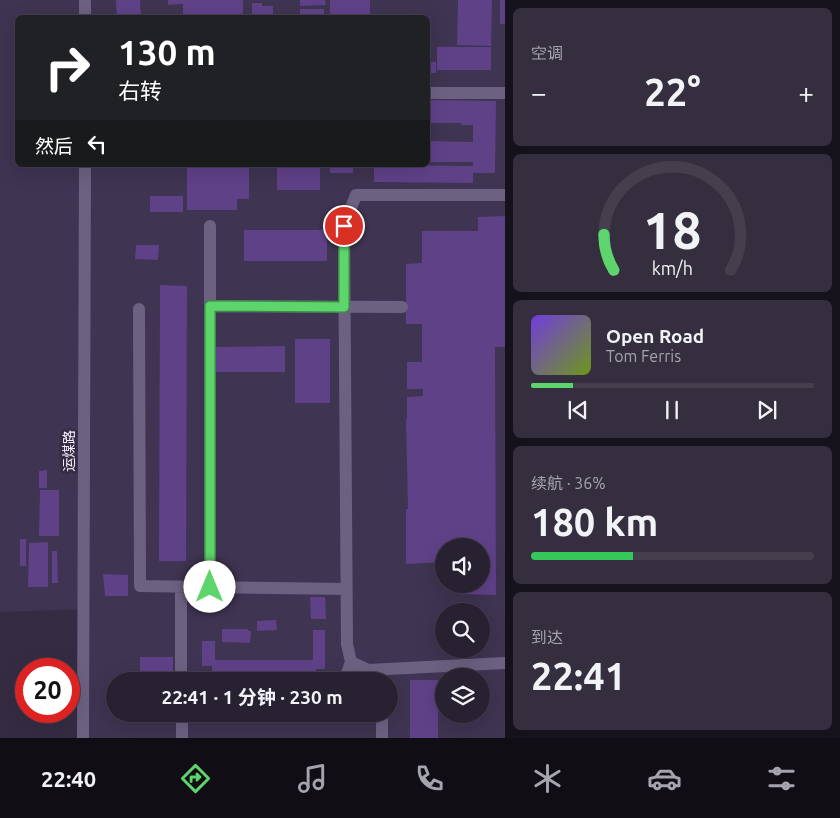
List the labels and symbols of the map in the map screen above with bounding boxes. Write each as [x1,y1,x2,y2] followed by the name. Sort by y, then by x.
[323,205,365,247] pin
[61,430,77,472] street label: 运煤路
[183,560,235,612] position arrow
[15,658,80,723] speed limit sign: 20

